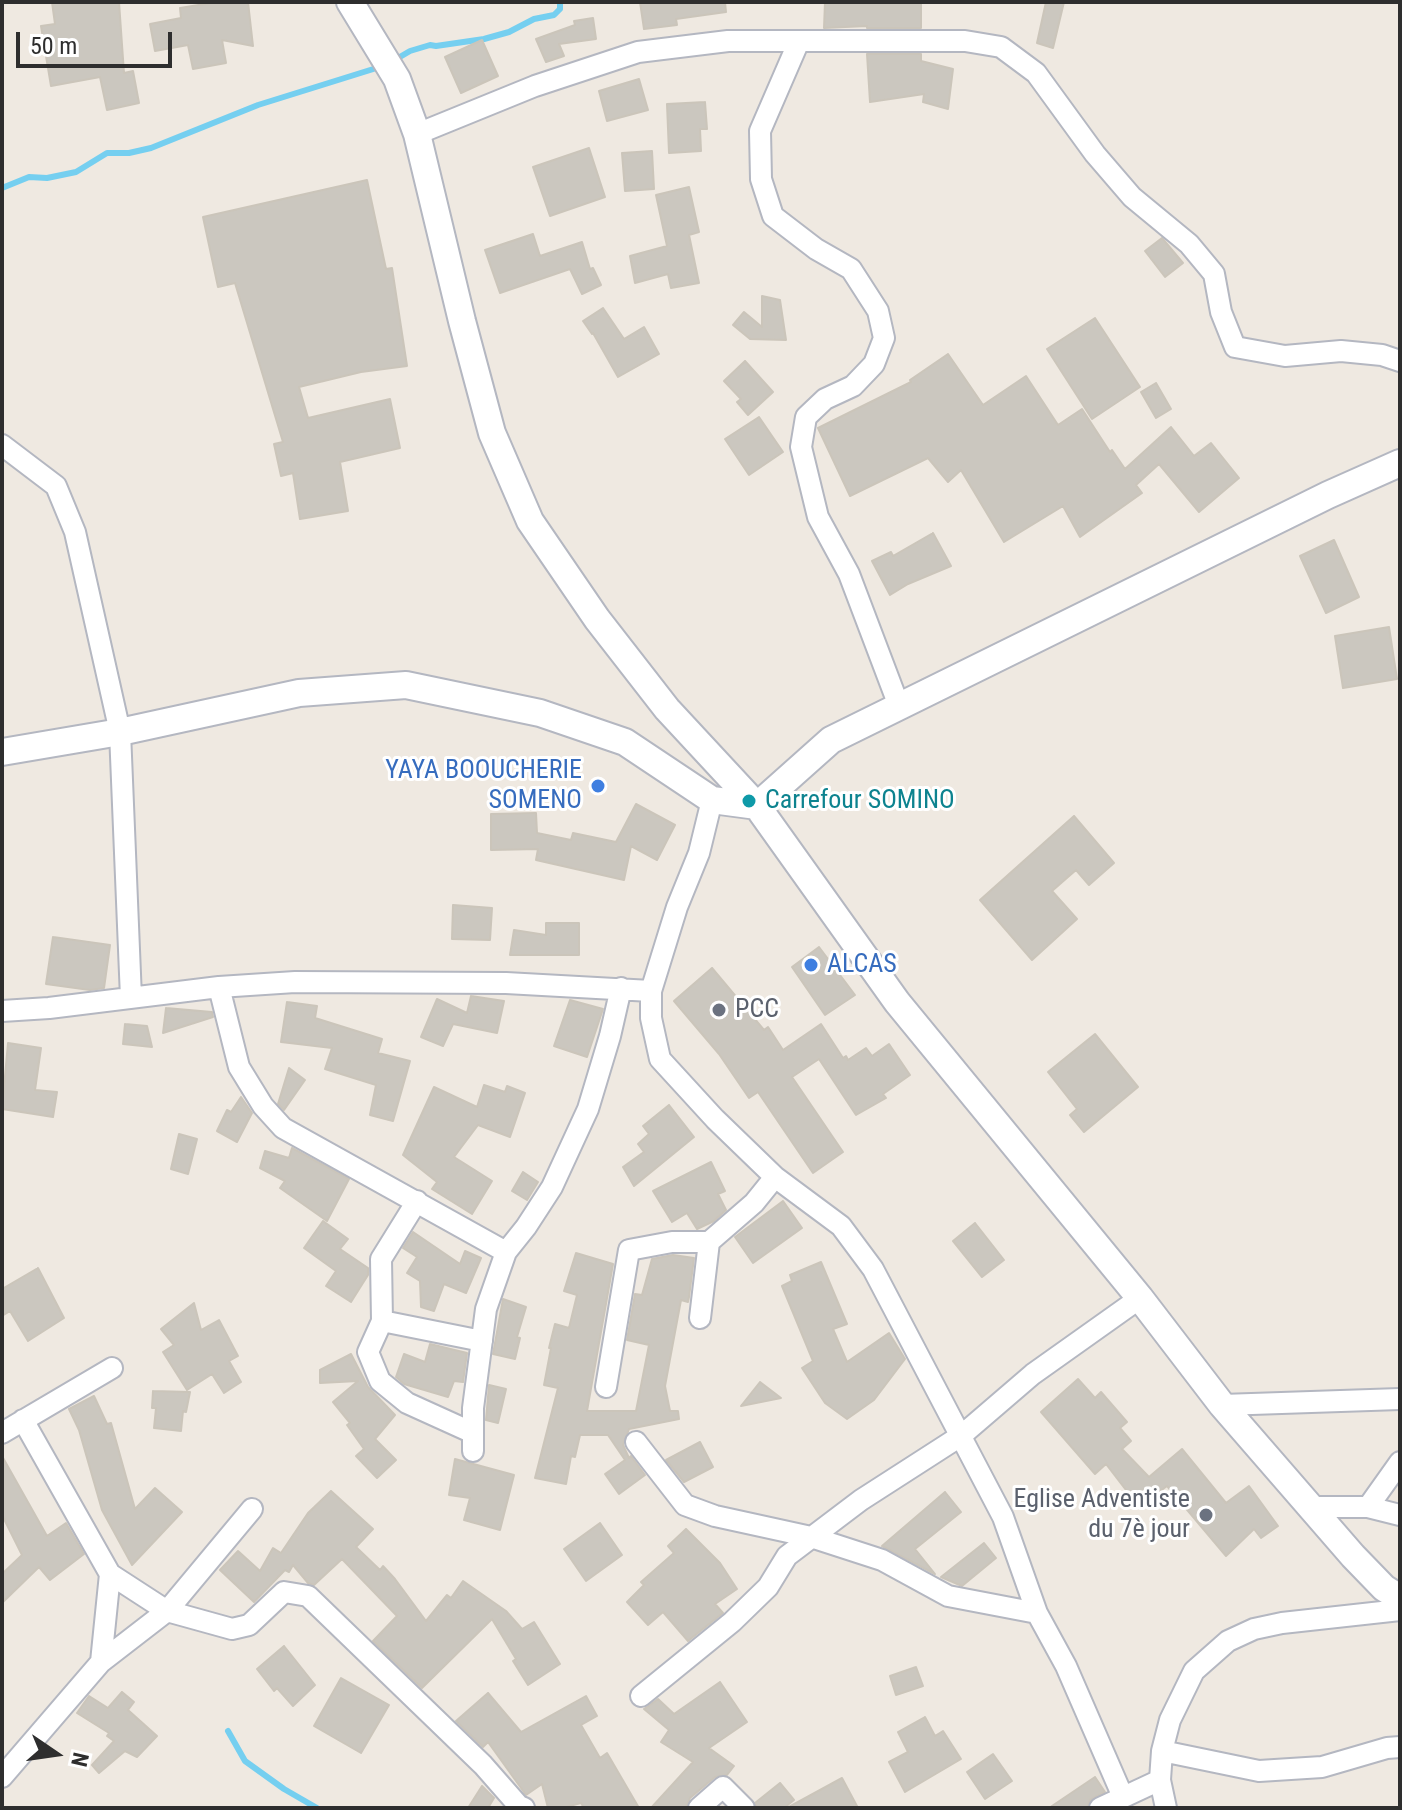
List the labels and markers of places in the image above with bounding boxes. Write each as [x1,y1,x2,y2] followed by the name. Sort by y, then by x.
[385,755,582,816] place label: YAYA BOOUCHERIE SOMENO
[589,777,607,795] marker: YAYA BOOUCHERIE SOMENO
[765,785,955,817] place label: Carrefour SOMINO
[740,792,758,810] marker: Carrefour SOMINO
[827,949,897,981] place label: ALCAS
[802,956,820,974] marker: ALCAS
[735,994,779,1026] place label: PCC
[710,1001,728,1019] marker: PCC
[1014,1484,1190,1546] place label: Eglise Adventiste du 7è jour
[1197,1506,1215,1524] marker: Eglise Adventiste du 7è jour

